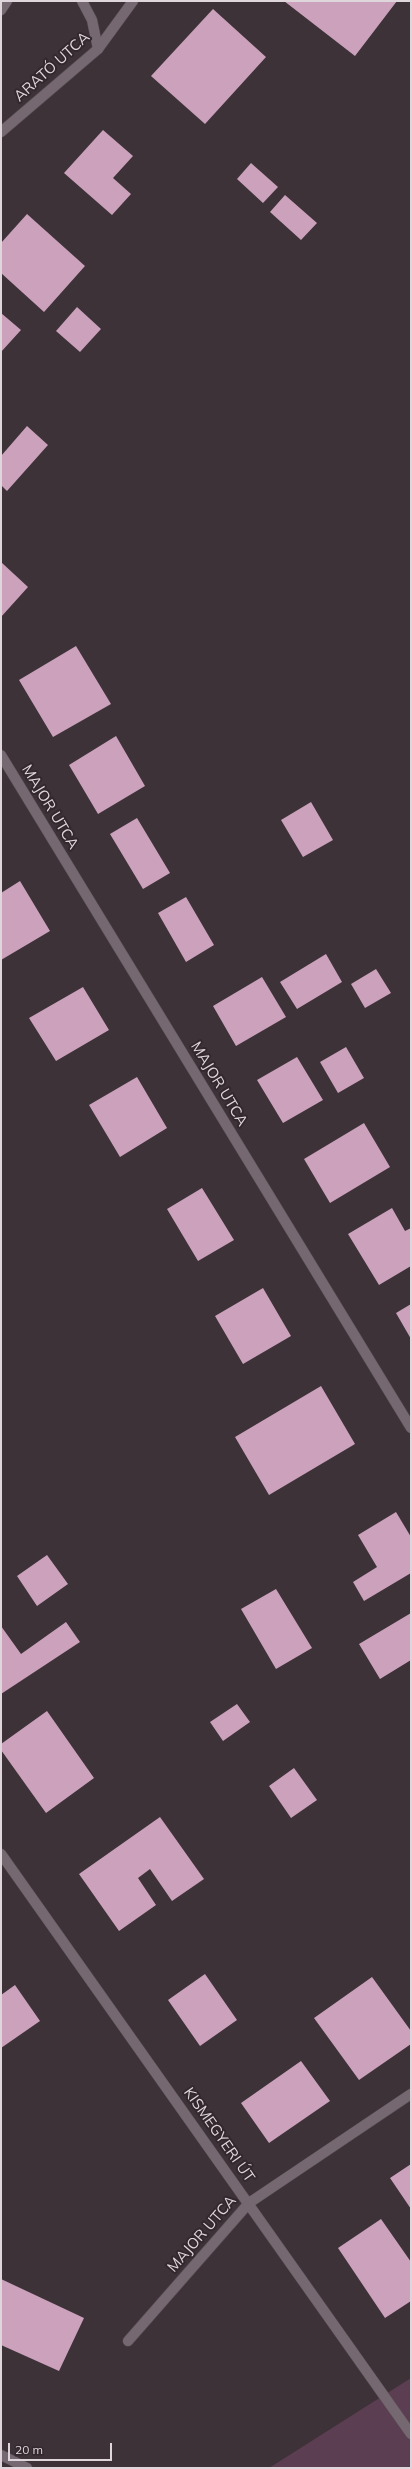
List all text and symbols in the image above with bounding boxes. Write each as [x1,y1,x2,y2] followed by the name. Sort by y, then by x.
[11,28,93,106] street label: ARATÓ UTCA
[18,761,82,853] street label: MAJOR UTCA
[187,1038,251,1130] street label: MAJOR UTCA
[180,2084,258,2186] street label: KISMEGYERI ÚT
[164,2192,240,2276] street label: MAJOR UTCA
[10,2435,114,2461] scale bar
[15,2442,43,2457] text: 20 m

